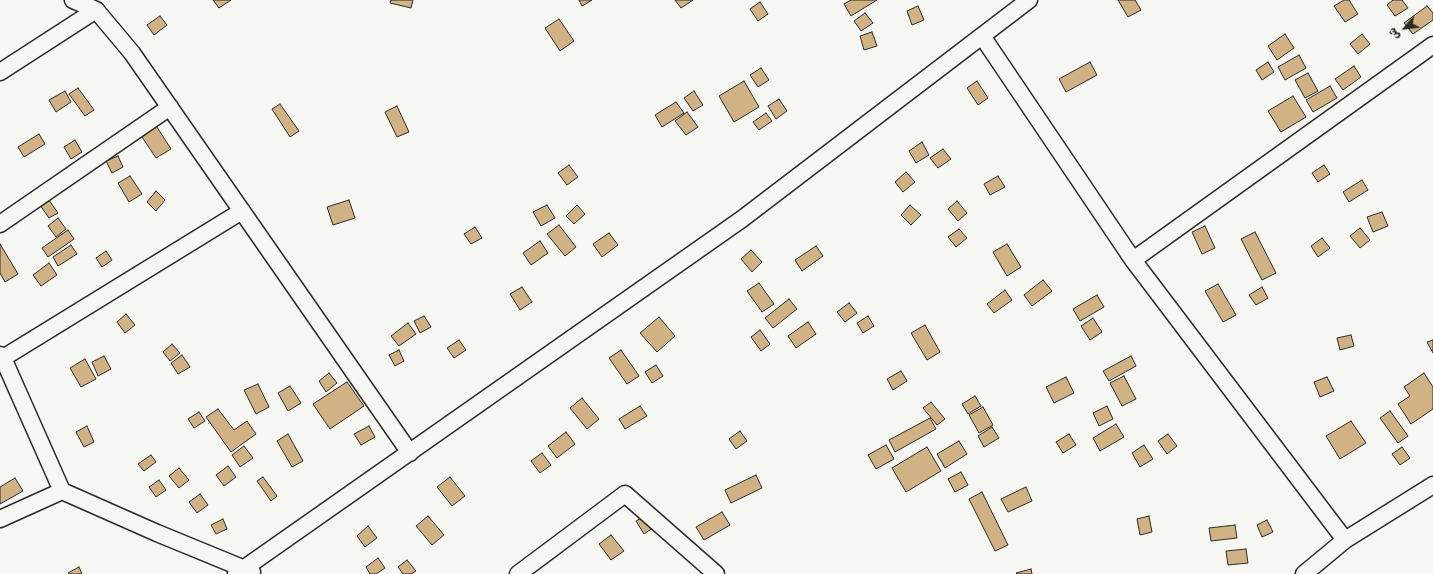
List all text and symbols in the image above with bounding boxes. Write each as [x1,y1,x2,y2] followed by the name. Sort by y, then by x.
[1385,8,1425,48] north arrow
[1385,25,1403,42] text: ش

